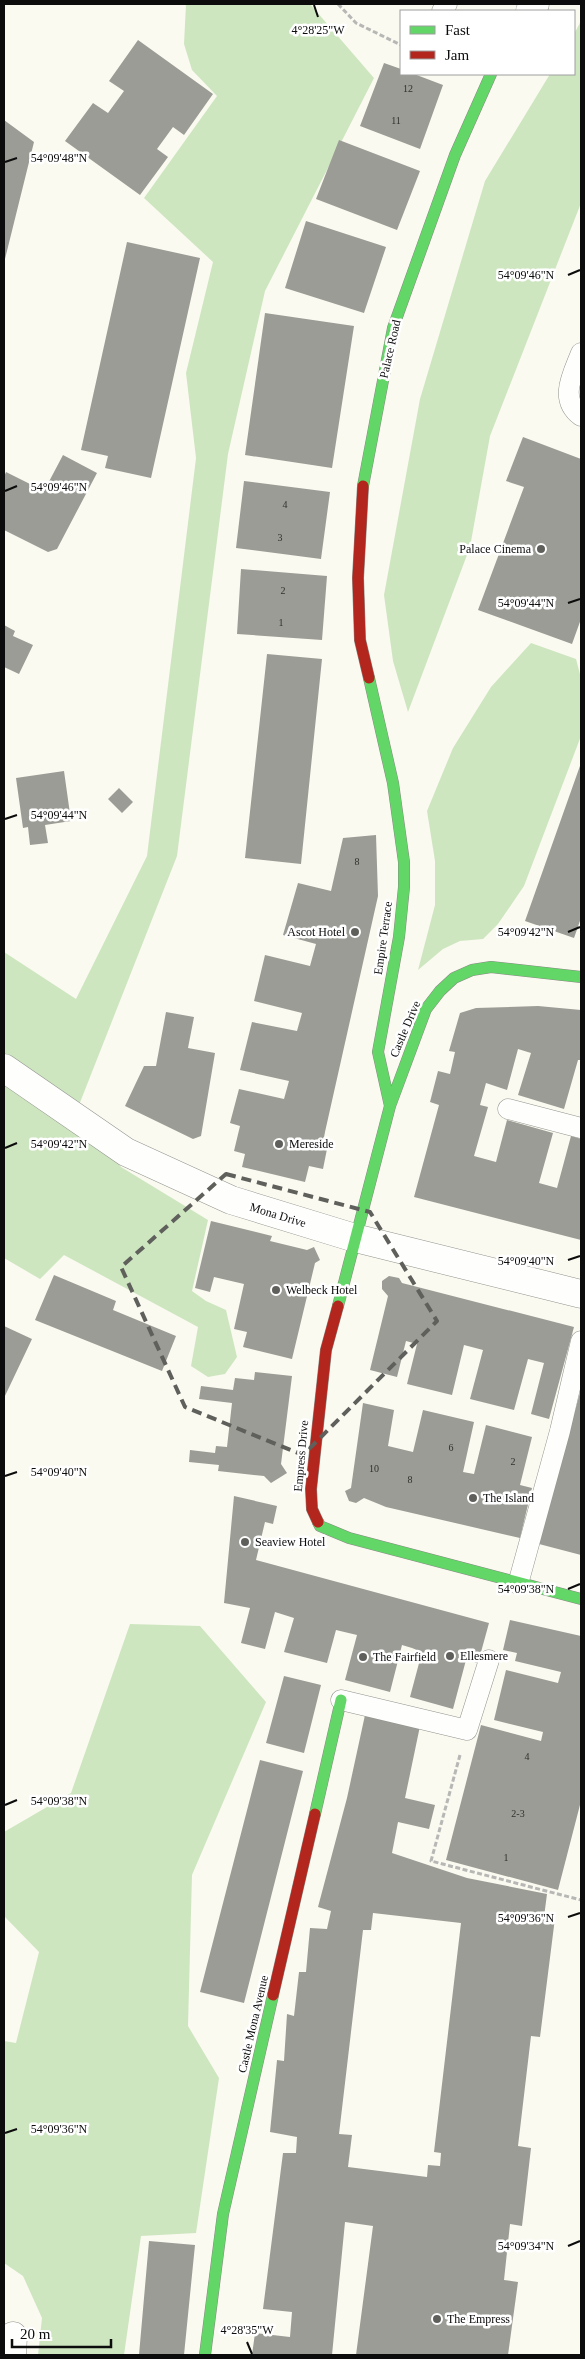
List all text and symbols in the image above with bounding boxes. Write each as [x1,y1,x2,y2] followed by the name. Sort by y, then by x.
[400,10,575,75] legend
[445,22,471,38] text: Fast
[291,23,345,37] text: 4°28'25"W
[445,47,469,63] text: Jam
[403,83,413,94] house number: 12
[391,115,401,126] house number: 11
[31,151,88,165] text: 54°09'48"N
[498,268,555,282] text: 54°09'46"N
[376,318,404,380] street label: Palace Road
[31,480,88,494] text: 54°09'46"N
[283,499,288,510] house number: 4
[278,532,283,543] house number: 3
[459,542,532,556] place label: Palace Cinema
[535,543,547,555] marker: Palace Cinema
[281,585,286,596] house number: 2
[498,596,555,610] text: 54°09'44"N
[279,617,284,628] house number: 1
[31,808,88,822] text: 54°09'44"N
[355,856,360,867] house number: 8
[371,900,395,976] street label: Empire Terrace
[287,925,346,939] place label: Ascot Hotel
[498,925,555,939] text: 54°09'42"N
[349,926,361,938] marker: Ascot Hotel
[387,998,423,1060] street label: Castle Drive
[31,1137,88,1151] text: 54°09'42"N
[289,1137,334,1151] place label: Mereside
[273,1138,285,1150] marker: Mereside
[248,1200,308,1230] street label: Mona Drive
[498,1254,555,1268] text: 54°09'40"N
[286,1283,358,1297] place label: Welbeck Hotel
[270,1284,282,1296] marker: Welbeck Hotel
[291,1420,311,1492] street label: Empress Drive
[449,1442,454,1453] house number: 6
[511,1456,516,1467] house number: 2
[369,1463,379,1474] house number: 10
[31,1465,88,1479] text: 54°09'40"N
[408,1474,413,1485] house number: 8
[483,1491,534,1505] place label: The Island
[467,1492,479,1504] marker: The Island
[255,1535,326,1549] place label: Seaview Hotel
[239,1536,251,1548] marker: Seaview Hotel
[498,1582,555,1596] text: 54°09'38"N
[460,1649,508,1663] place label: Ellesmere
[373,1650,436,1664] place label: The Fairfield
[444,1650,456,1662] marker: Ellesmere
[357,1651,369,1663] marker: The Fairfield
[525,1751,530,1762] house number: 4
[31,1794,88,1808] text: 54°09'38"N
[511,1808,525,1819] house number: 2-3
[504,1852,509,1863] house number: 1
[498,1911,555,1925] text: 54°09'36"N
[235,1974,271,2074] street label: Castle Mona Avenue
[31,2122,88,2136] text: 54°09'36"N
[498,2239,555,2253] text: 54°09'34"N
[447,2312,510,2326] place label: The Empress
[431,2313,443,2325] marker: The Empress
[12,2316,111,2348] scale bar
[220,2323,274,2337] text: 4°28'35"W
[20,2326,51,2342] text: 20 m

